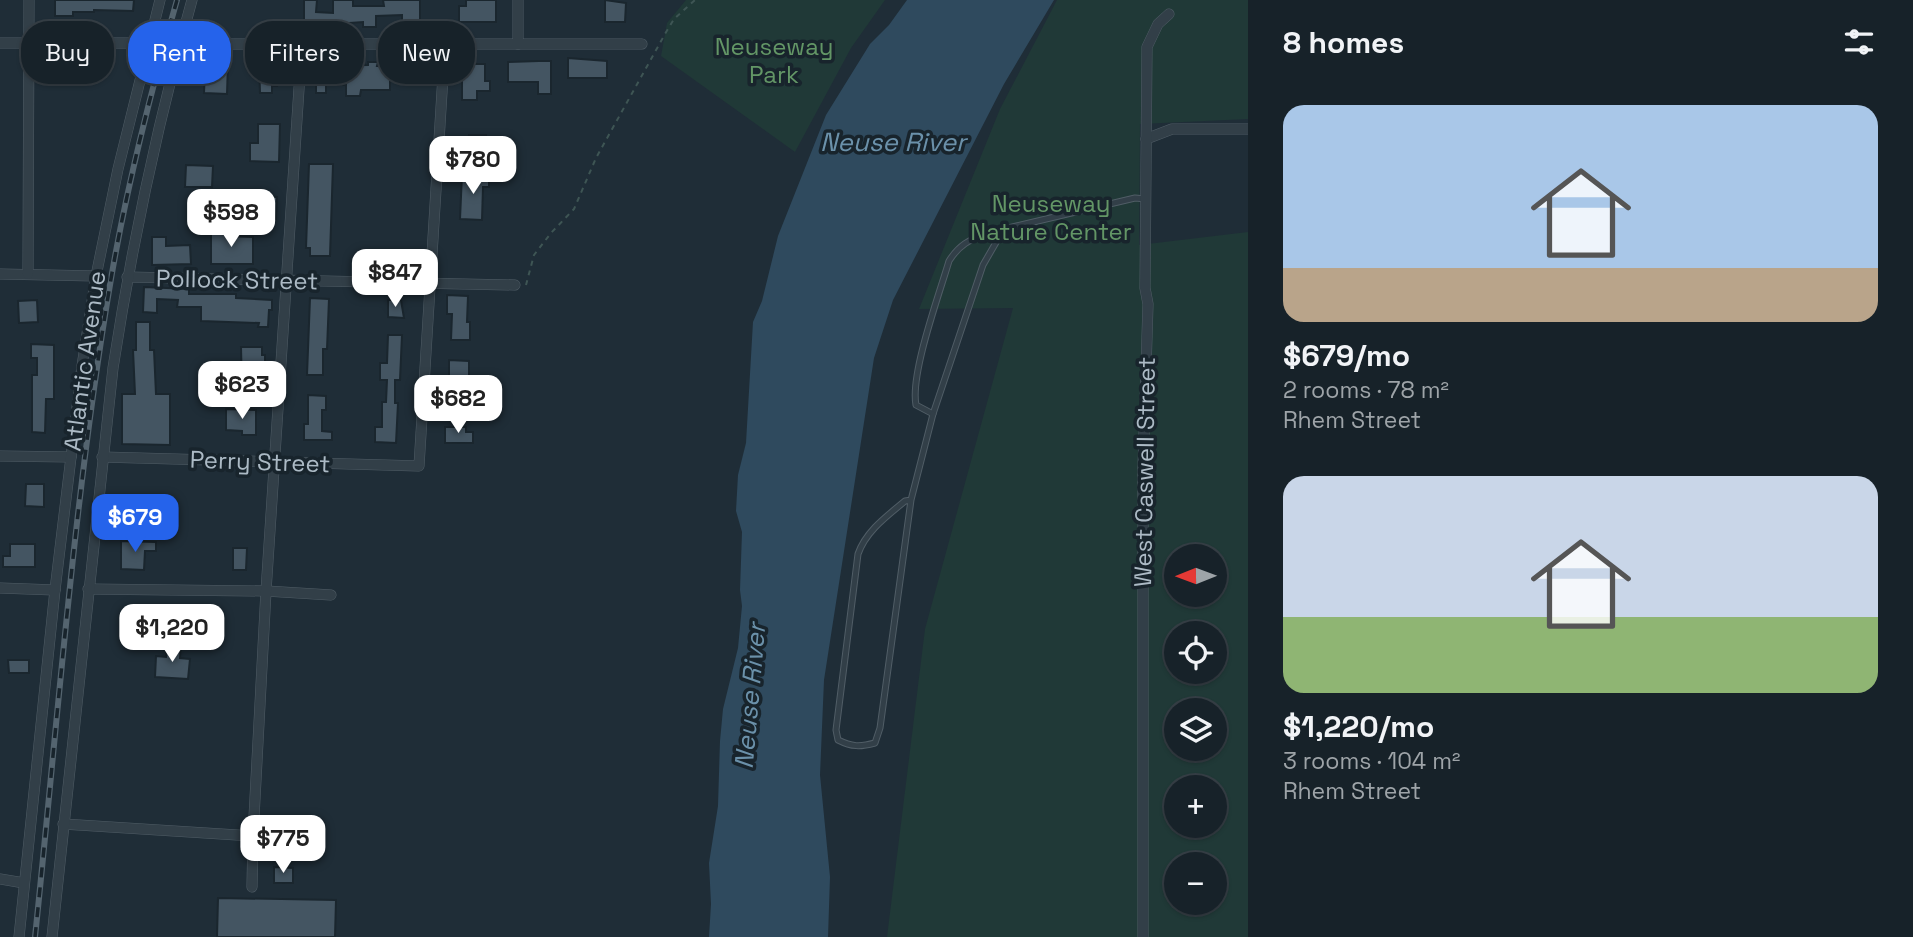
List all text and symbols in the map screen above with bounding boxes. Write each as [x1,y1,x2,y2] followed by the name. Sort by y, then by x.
[21,21,114,84] chip: Buy
[128,21,231,84] chip: Rent
[245,21,364,84] chip: Filters
[378,21,475,84] chip: New
[1283,23,1404,62] text: 8 homes
[1840,23,1878,61] icon: filters
[715,31,833,90] park label: Neuseway Park
[820,125,969,159] water label: Neuse River
[432,136,514,196] pin: $780
[445,144,501,174] text: $780
[1518,150,1644,276] icon: home
[970,188,1132,247] park label: Neuseway Nature Center
[190,190,272,249] pin: $598
[203,197,259,227] text: $598
[354,250,436,309] pin: $847
[368,257,422,287] text: $847
[156,263,318,296] street label: Pollock Street
[57,269,112,453] street label: Atlantic Avenue
[1283,336,1410,375] text: $679/mo
[1127,356,1162,587] street label: West Caswell Street
[201,362,283,421] pin: $623
[214,369,270,399] text: $623
[1283,375,1449,405] text: 2 rooms · 78 m²
[417,376,499,435] pin: $682
[430,383,486,413] text: $682
[1283,405,1421,435] text: Rhem Street
[189,444,331,479] street label: Perry Street
[94,494,176,554] pin: $679
[108,502,162,532] text: $679
[1518,521,1644,647] icon: home
[1164,544,1227,607] north arrow
[1164,544,1227,915] map controls
[115,604,229,664] pin: $1,220
[135,612,209,642] text: $1,220
[727,619,774,770] water label: Neuse River
[1164,621,1227,684] button: locate
[1164,698,1227,761] button: layers
[1283,707,1434,746] text: $1,220/mo
[1283,746,1460,776] text: 3 rooms · 104 m²
[1164,775,1227,838] button: +
[1283,776,1421,806] text: Rhem Street
[242,816,324,875] pin: $775
[256,823,310,853] text: $775
[1164,852,1227,915] button: −

